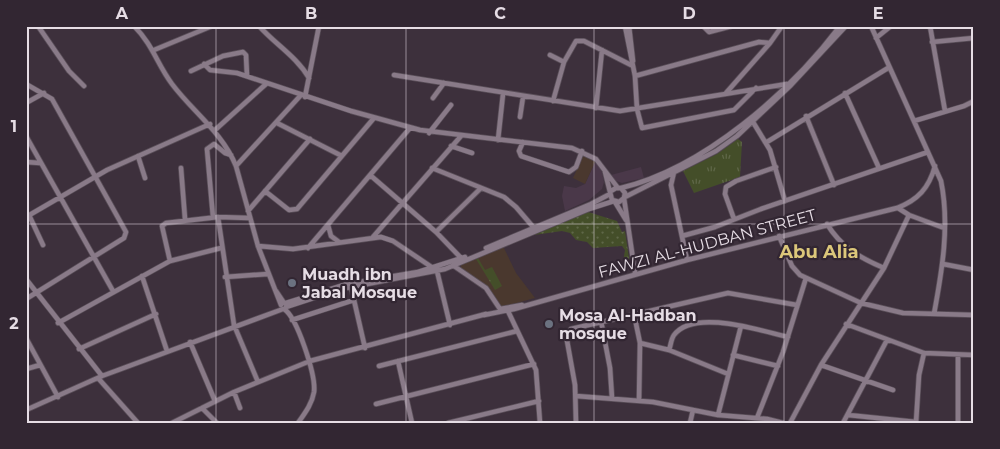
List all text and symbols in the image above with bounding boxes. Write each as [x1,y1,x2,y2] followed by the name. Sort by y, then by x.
[115,4,129,23] text: A
[305,4,317,23] text: B
[494,4,506,23] text: C
[682,4,696,23] text: D
[873,4,883,23] text: E
[11,117,17,136] text: 1
[596,205,819,282] street label: FAWZI AL-HUDBAN STREET
[778,241,859,263] district label: Abu Alia
[301,265,417,302] place label: Muadh ibn Jabal Mosque
[286,277,298,289] marker: Muadh ibn Jabal Mosque
[559,306,697,343] place label: Mosa Al-Hadban mosque
[9,314,19,333] text: 2
[543,318,555,330] marker: Mosa Al-Hadban mosque

